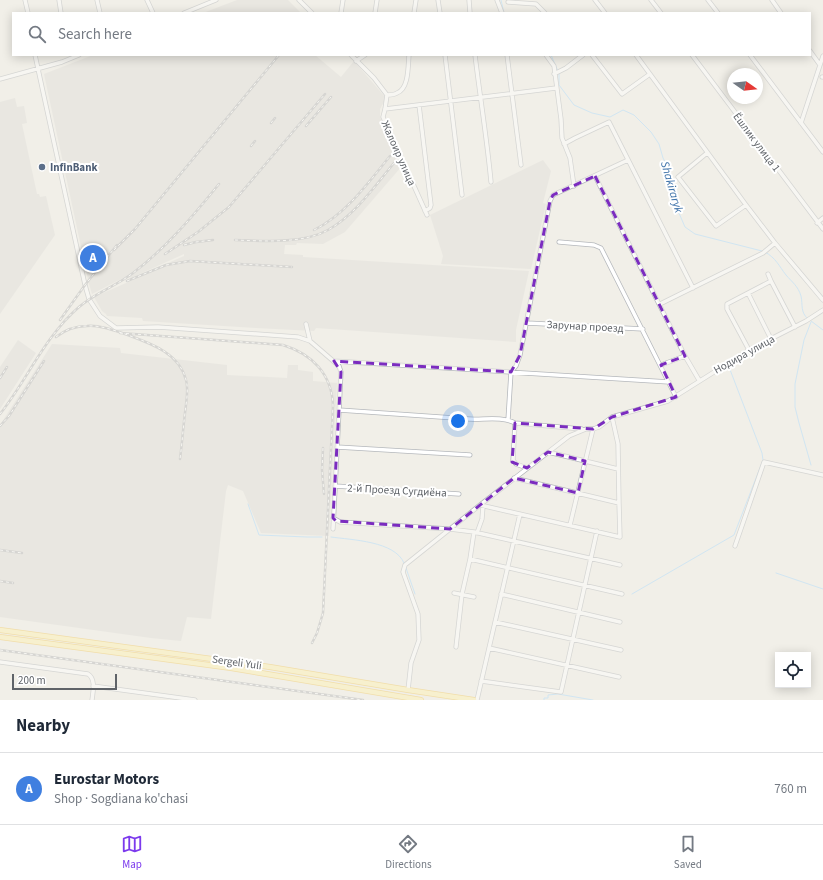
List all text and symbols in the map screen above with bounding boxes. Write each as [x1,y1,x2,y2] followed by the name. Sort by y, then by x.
[12,12,811,56] search box
[26,23,48,45] icon: search
[58,24,132,45] text: Search here
[727,68,763,104] north arrow
[729,110,784,175] street label: Ёшлик улица 1
[377,118,420,188] street label: Жалоир улица
[656,159,687,215] water label: Shakiraryk
[50,160,97,175] place label: InfinBank
[37,162,47,172] marker: InfinBank
[80,243,106,273] pin: A
[546,317,624,336] street label: Зарунар проезд
[711,331,778,377] street label: Нодира улица
[448,411,468,431] your location
[347,480,447,501] street label: 2-й Проезд Сугдиёна
[211,652,263,673] street label: Sergeli Yuli
[775,652,811,688] map controls
[775,652,811,688] button: locate
[12,672,117,691] scale bar
[18,673,46,688] text: 200 m
[16,714,70,738] text: Nearby
[54,769,159,790] text: Eurostar Motors
[25,780,33,798] text: A
[774,780,807,798] text: 760 m
[54,790,188,808] text: Shop · Sogdiana ko'chasi
[121,833,143,872] tab: Map
[385,833,432,872] tab: Directions
[674,833,702,872] tab: Saved

